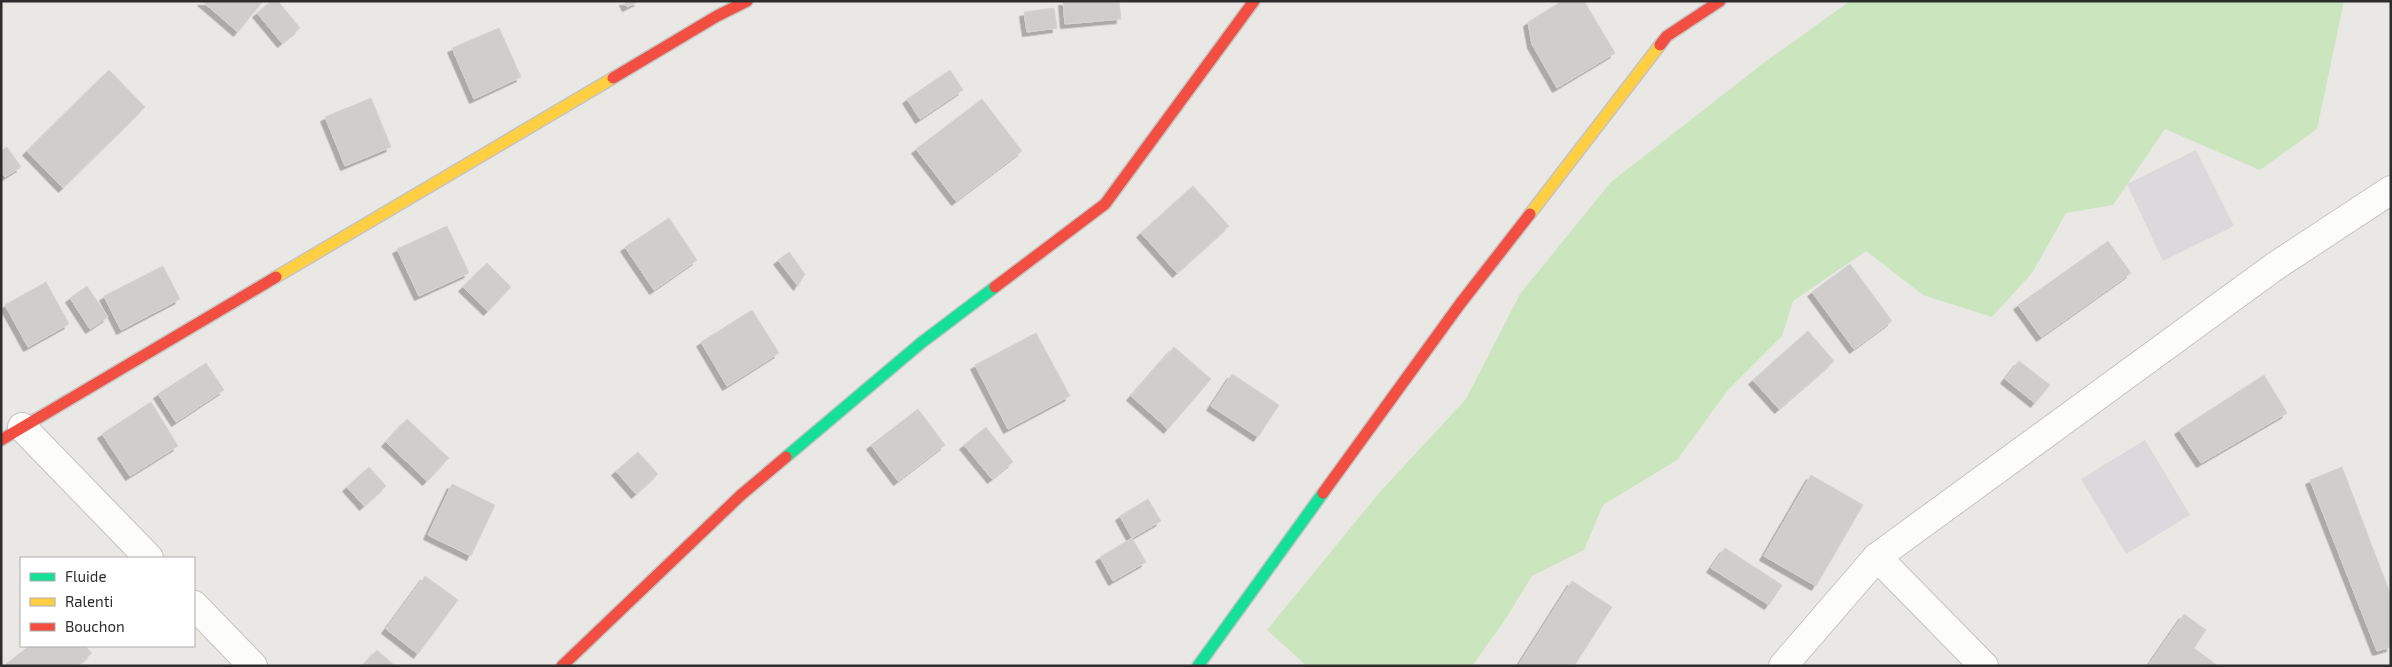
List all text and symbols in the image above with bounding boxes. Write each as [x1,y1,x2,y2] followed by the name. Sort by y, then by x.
[20,557,195,647] legend
[65,567,106,585] text: Fluide
[65,592,113,610] text: Ralenti
[65,617,125,635] text: Bouchon

